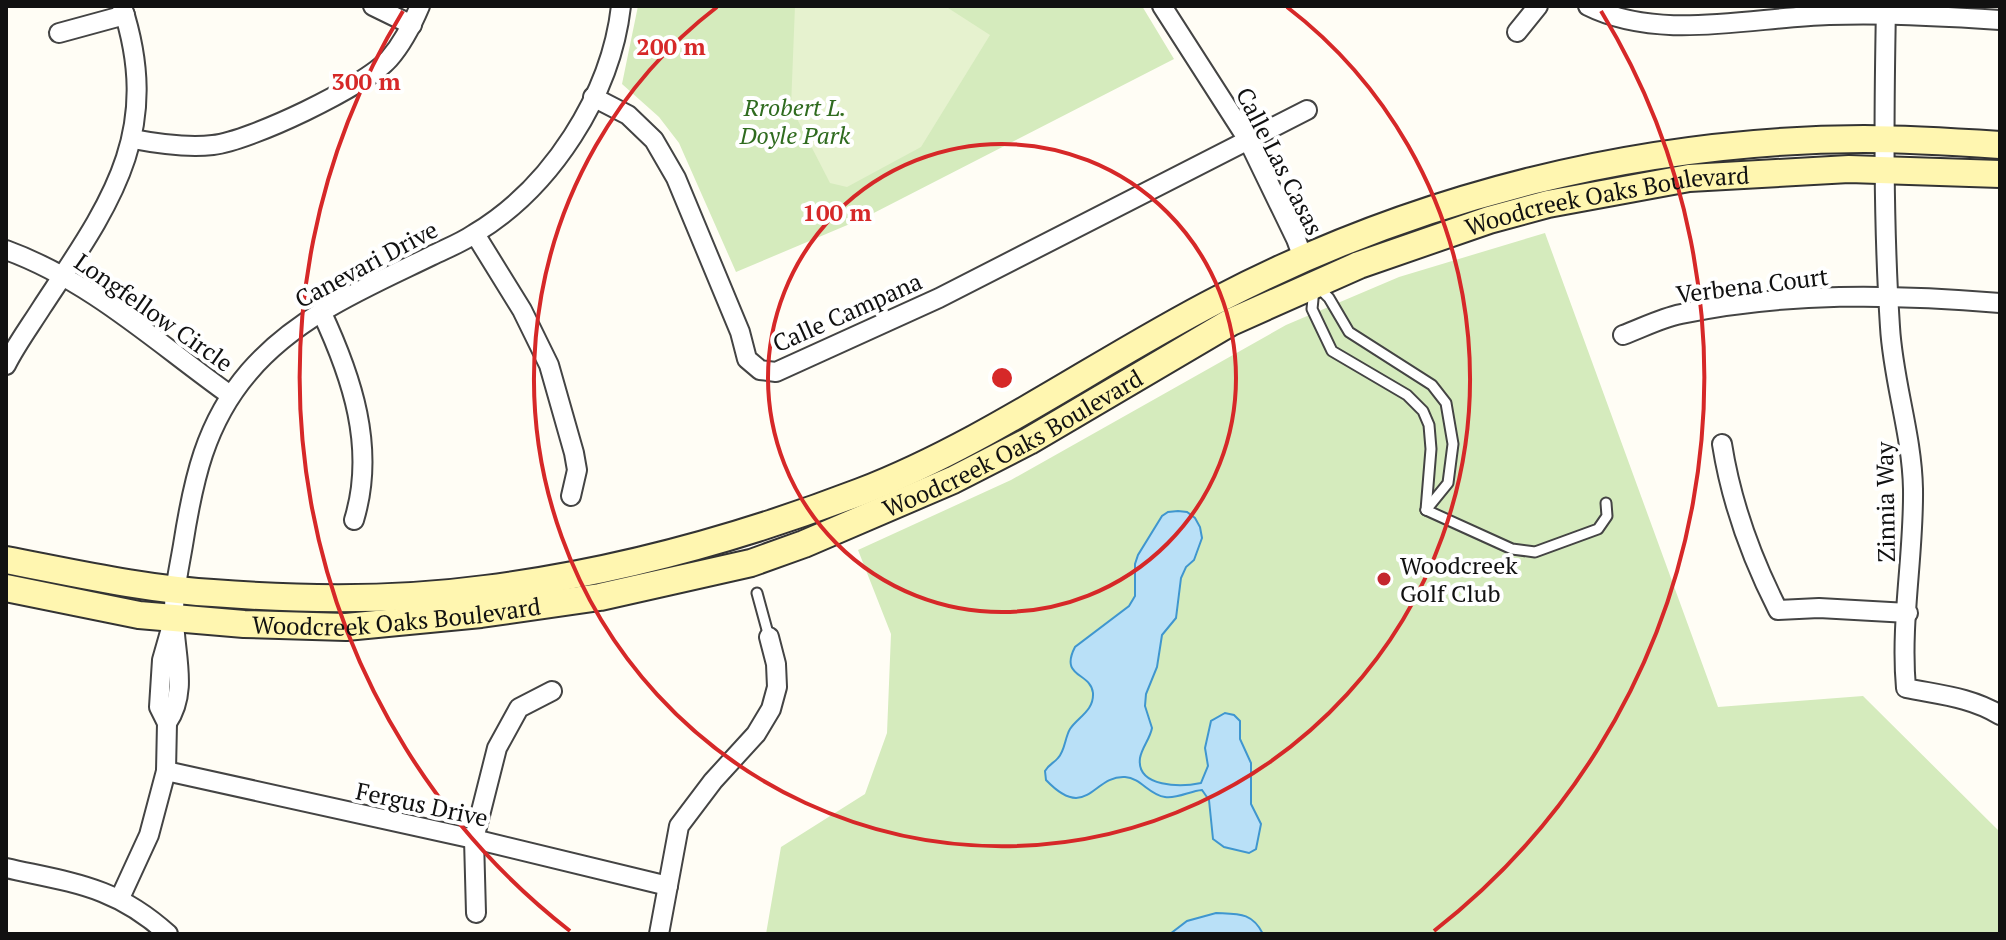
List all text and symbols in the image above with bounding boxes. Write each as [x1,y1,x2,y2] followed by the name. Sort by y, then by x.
[636,30,706,62] text: 200 m
[331,65,401,97] text: 300 m
[1229,82,1331,240] street label: Calle Las Casas
[739,91,851,151] park label: Rrobert L. Doyle Park
[1461,159,1750,243] street label: Woodcreek Oaks Boulevard
[802,196,872,228] text: 100 m
[289,213,443,315] street label: Canevari Drive
[69,245,239,379] street label: Longfellow Circle
[1674,260,1830,310] street label: Verbena Court
[767,265,927,359] street label: Calle Campana
[878,362,1148,524] street label: Woodcreek Oaks Boulevard
[988,364,1016,392] centre of rings
[1868,441,1902,563] street label: Zinnia Way
[1400,549,1518,609] place label: Woodcreek Golf Club
[1375,570,1393,588] marker: Woodcreek Golf Club
[252,590,543,643] street label: Woodcreek Oaks Boulevard
[353,774,491,834] street label: Fergus Drive

